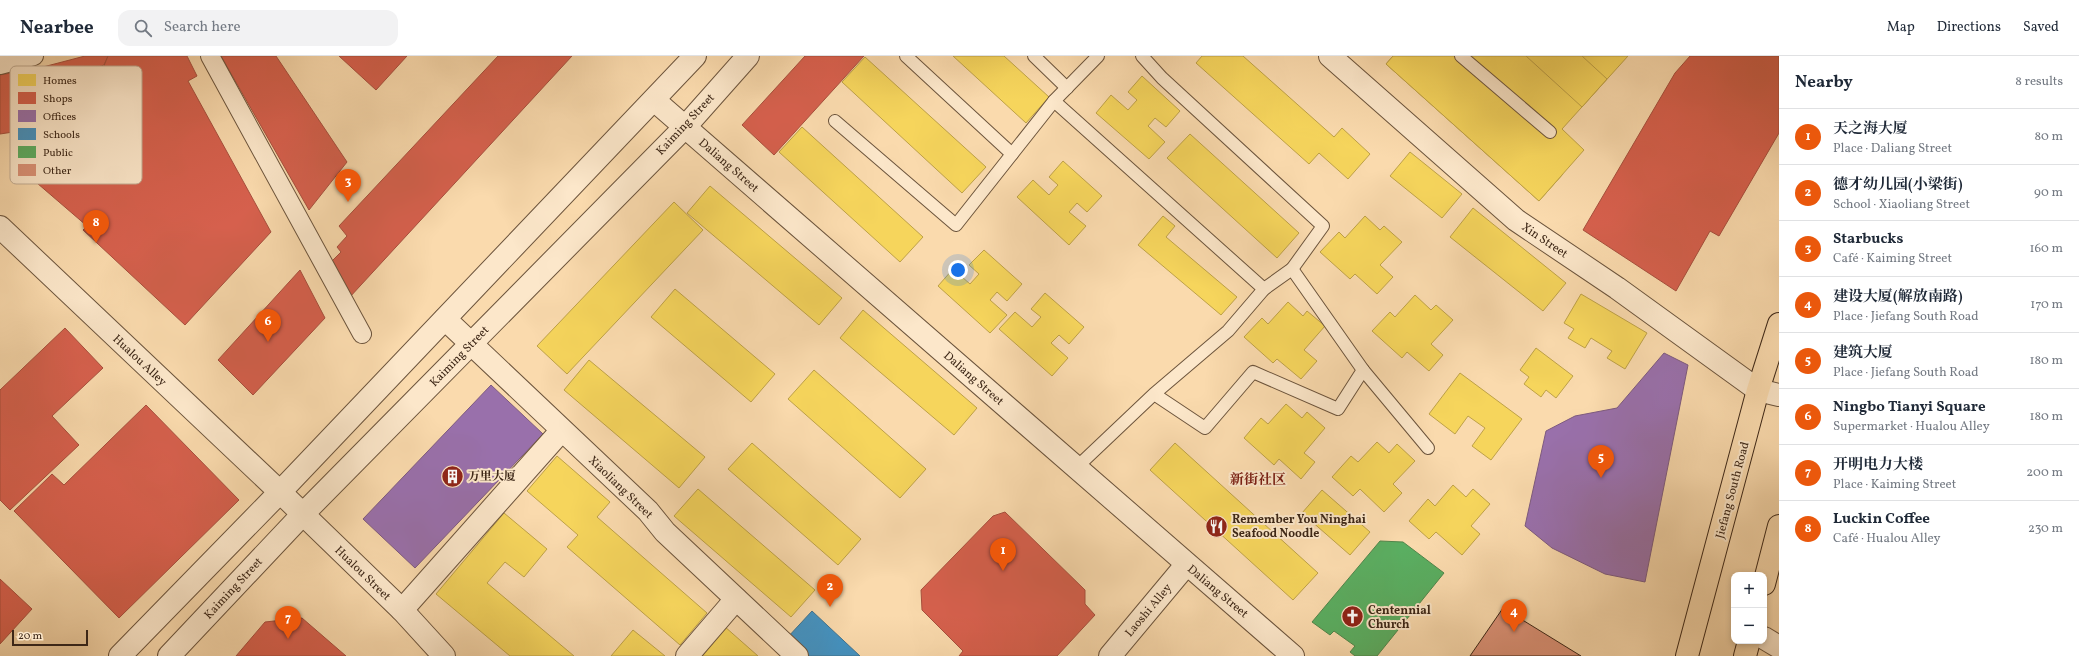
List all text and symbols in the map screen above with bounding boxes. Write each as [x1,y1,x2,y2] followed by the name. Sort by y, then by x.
[118,10,398,46] search box
[20,15,94,41] text: Nearbee
[132,17,154,39] icon: search
[164,17,241,38] text: Search here
[1887,18,1915,37] text: Map
[1937,18,2001,37] text: Directions
[2023,18,2059,37] text: Saved
[10,66,142,184] legend
[1795,71,1853,94] text: Nearby
[2015,73,2063,91] text: 8 results
[43,74,77,89] text: Homes
[653,90,719,159] street label: Kaiming Street
[43,92,73,107] text: Shops
[43,110,77,125] text: Offices
[1833,119,1908,140] text: 天之海大厦
[43,128,80,143] text: Schools
[1805,128,1811,146] text: 1
[2034,128,2063,146] text: 80 m
[695,135,762,196] street label: Daliang Street
[1833,140,1952,158] text: Place · Daliang Street
[43,146,73,161] text: Public
[43,164,72,179] text: Other
[335,169,361,202] pin: 3
[1833,175,1963,196] text: 德才幼儿园(小梁街)
[1805,184,1811,202] text: 2
[2034,184,2063,202] text: 90 m
[1833,196,1970,214] text: School · Xiaoliang Street
[83,210,109,243] pin: 8
[1518,219,1571,262] street label: Xin Street
[1833,229,1903,250] text: Starbucks
[1805,240,1811,258] text: 3
[2029,240,2063,258] text: 160 m
[1833,250,1952,268] text: Café · Kaiming Street
[948,260,968,280] your location
[1833,287,1963,308] text: 建设大厦(解放南路)
[1804,296,1812,314] text: 4
[2030,296,2063,314] text: 170 m
[1833,308,1979,326] text: Place · Jiefang South Road
[255,309,281,342] pin: 6
[426,323,493,391] street label: Kaiming Street
[109,331,170,390] street label: Hualou Alley
[1833,343,1893,364] text: 建筑大厦
[940,348,1007,409] street label: Daliang Street
[1805,352,1811,370] text: 5
[2029,352,2063,370] text: 180 m
[1833,364,1979,382] text: Place · Jiefang South Road
[1833,397,1986,418] text: Ningbo Tianyi Square
[1804,408,1812,426] text: 6
[2029,408,2063,426] text: 180 m
[1833,418,1990,436] text: Supermarket · Hualou Alley
[1712,440,1754,540] street label: Jiefang South Road
[1588,445,1614,478] pin: 5
[584,453,656,523] street label: Xiaoliang Street
[1833,455,1923,476] text: 开明电力大楼
[440,463,466,489] building icon: 万里大厦
[1805,464,1811,482] text: 7
[2026,464,2063,482] text: 200 m
[468,469,516,485] place label: 万里大厦
[1230,471,1286,490] district label: 新街社区
[1833,476,1956,494] text: Place · Kaiming Street
[1833,509,1930,530] text: Luckin Coffee
[1232,512,1366,542] place label: Remember You Ninghai Seafood Noodle
[1204,513,1230,539] restaurant icon: Remember You Ninghai Seafood Noodle
[1804,520,1812,538] text: 8
[2028,520,2063,538] text: 230 m
[1833,530,1941,548] text: Café · Hualou Alley
[990,538,1016,571] pin: 1
[331,543,394,605] street label: Hualou Street
[201,554,267,623] street label: Kaiming Street
[1183,562,1251,622] street label: Daliang Street
[1731,572,1767,644] map controls
[1731,572,1767,608] button: +
[817,574,843,607] pin: 2
[1122,580,1176,641] street label: Laoshi Alley
[1501,599,1527,632] pin: 4
[1368,603,1431,633] place label: Centennial Church
[1340,604,1366,630] church icon: Centennial Church
[275,606,301,639] pin: 7
[1731,608,1767,644] button: −
[12,628,88,647] scale bar
[18,629,42,644] text: 20 m

